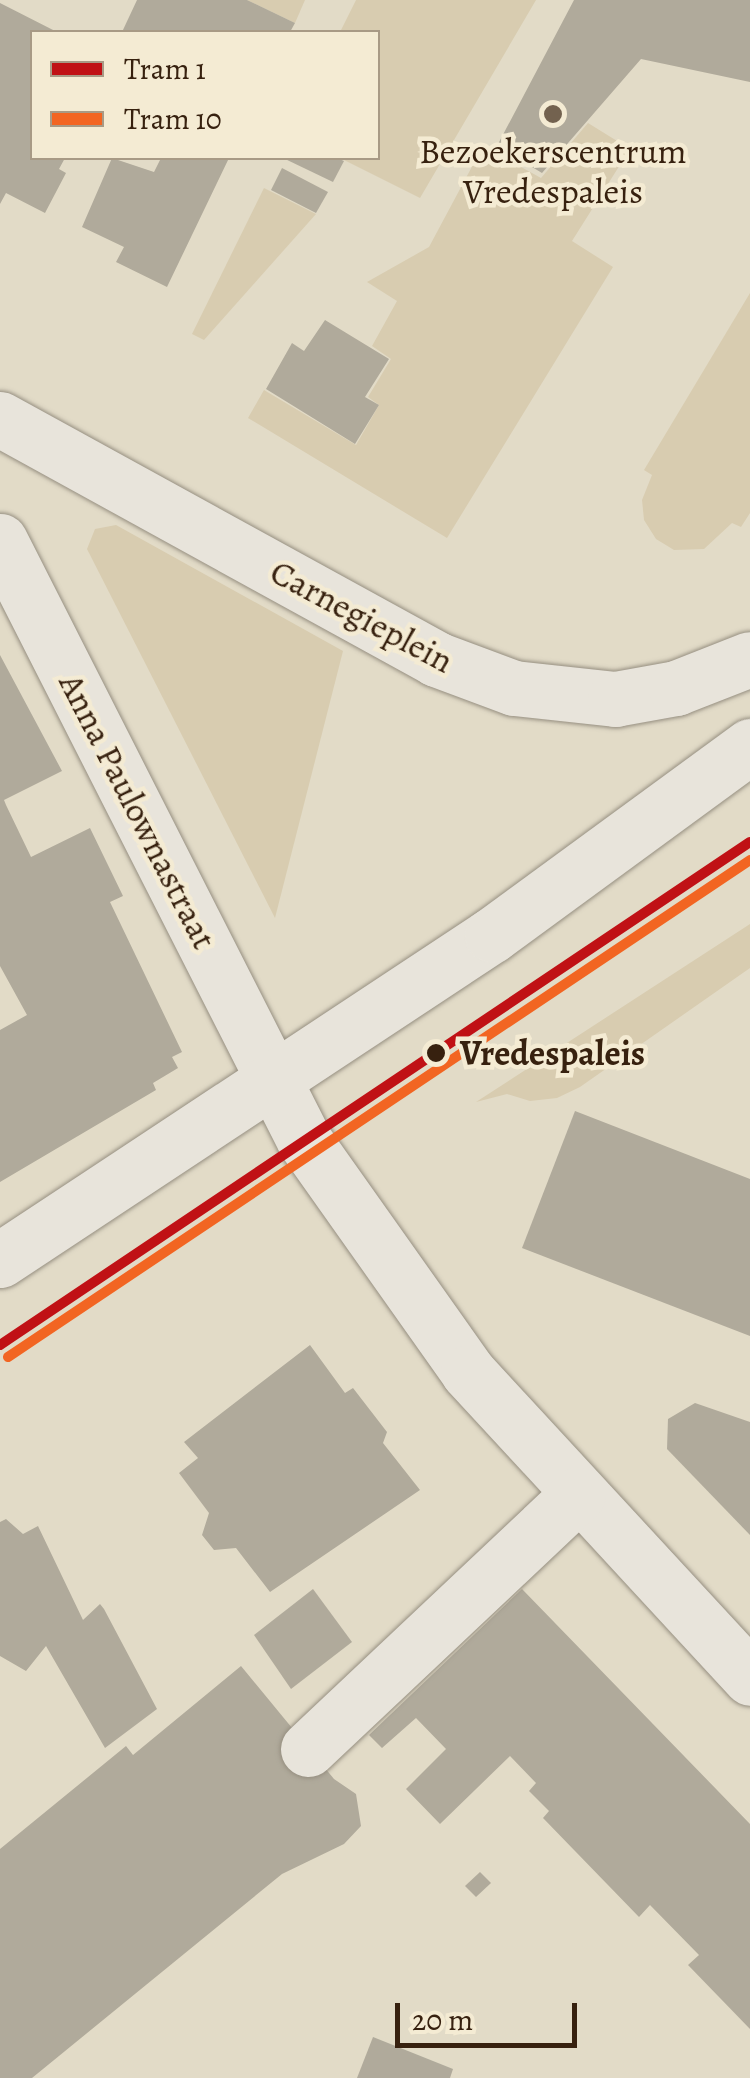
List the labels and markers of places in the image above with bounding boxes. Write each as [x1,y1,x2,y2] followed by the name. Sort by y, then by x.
[542,103,564,125] marker: Bezoekerscentrum Vredespaleis
[419,130,687,212] place label: Bezoekerscentrum Vredespaleis
[460,1032,645,1074] place label: Vredespaleis
[421,1038,451,1068] marker: Vredespaleis

